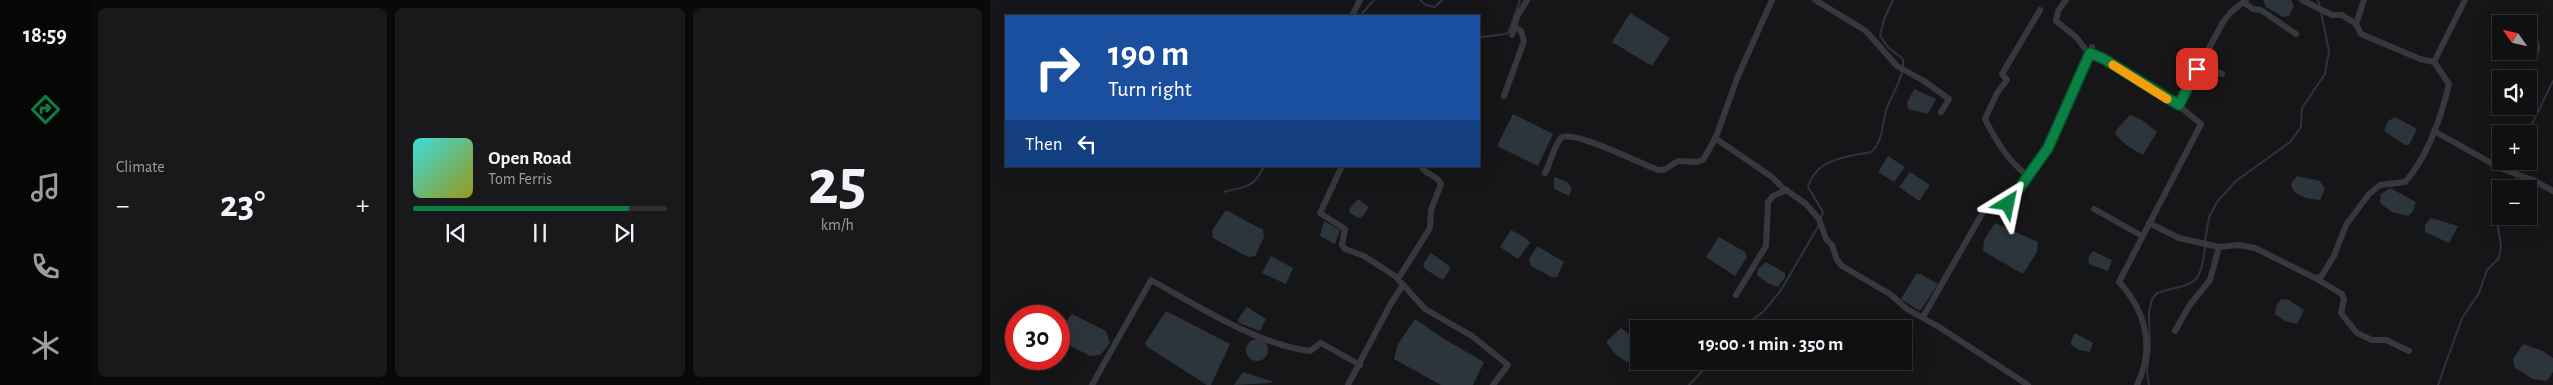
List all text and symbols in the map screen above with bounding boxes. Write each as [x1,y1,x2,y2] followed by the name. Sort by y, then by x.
[2492,15,2538,60] north arrow
[2492,15,2537,225] map controls
[23,24,67,46] text: 18:59
[1025,35,1090,100] icon: right
[1108,37,1189,72] text: 190 m
[2176,48,2218,90] pin
[2183,55,2211,83] icon: arrive
[2492,70,2537,115] button: sound
[1108,78,1192,100] text: Turn right
[28,92,63,127] icon: directions
[2492,125,2537,170] button: +
[1073,130,1101,158] icon: left
[1025,135,1063,154] text: Then
[488,149,571,168] text: Open Road
[808,151,867,216] text: 25
[116,159,165,175] text: Climate
[28,170,63,205] icon: music
[488,171,552,187] text: Tom Ferris
[1981,177,2033,229] position arrow
[2492,180,2537,225] button: −
[220,186,265,224] text: 23°
[116,192,129,220] text: −
[356,192,369,220] text: +
[821,217,854,233] text: km/h
[442,219,470,247] icon: previous
[526,219,554,247] icon: pause
[610,219,638,247] icon: next
[28,249,63,284] icon: phone
[1005,305,1070,370] speed limit sign: 30
[28,328,63,363] icon: climate
[1699,335,1843,354] text: 19:00 · 1 min · 350 m

